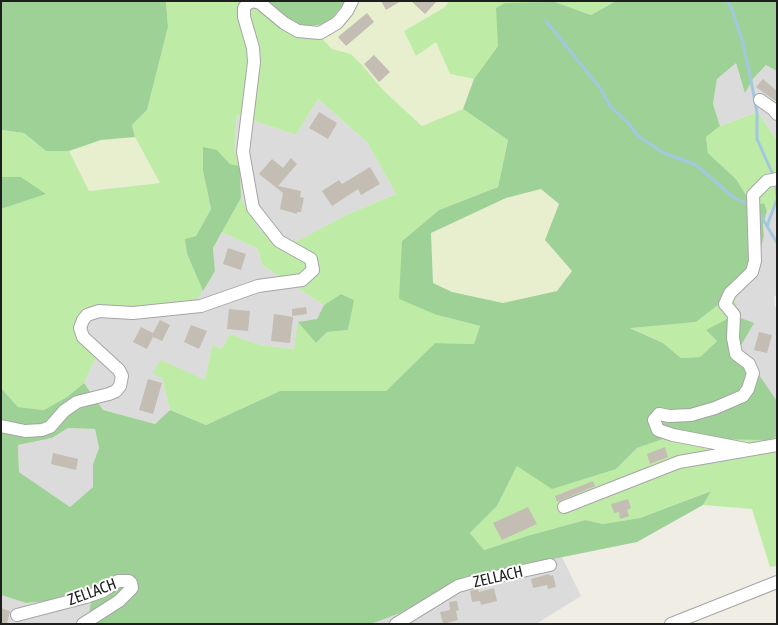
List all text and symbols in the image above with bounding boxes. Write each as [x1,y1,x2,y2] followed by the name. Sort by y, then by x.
[471,562,525,592] street label: ZELLACH
[65,574,119,610] street label: ZELLACH

